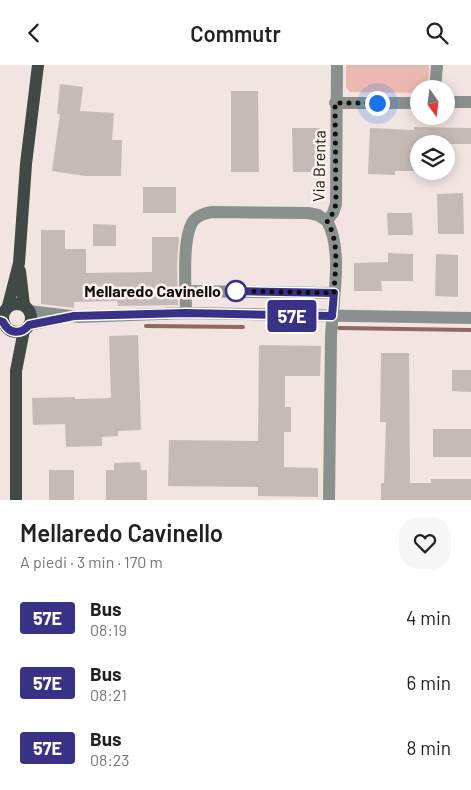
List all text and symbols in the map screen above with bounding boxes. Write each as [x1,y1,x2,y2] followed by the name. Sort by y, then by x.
[20,19,48,47] icon: back
[423,19,451,47] icon: search
[190,20,281,46] text: Commutr
[410,80,455,125] north arrow
[410,80,455,180] map controls
[365,91,390,116] your location
[308,130,329,202] street label: Via Brenta
[410,135,455,180] button: layers
[225,280,247,302] marker: Mellaredo Cavinello
[84,281,221,300] place label: Mellaredo Cavinello
[263,300,321,332] line badge: 57E
[277,305,307,327] text: 57E
[399,517,451,569] button: heart
[20,518,223,547] text: Mellaredo Cavinello
[20,552,163,571] text: A piedi · 3 min · 170 m
[90,597,122,620] text: Bus
[406,606,451,629] text: 4 min
[33,607,62,629] text: 57E
[90,620,127,639] text: 08:19
[90,662,122,685] text: Bus
[407,671,451,694] text: 6 min
[33,672,62,694] text: 57E
[90,685,127,704] text: 08:21
[90,727,122,750] text: Bus
[407,736,451,759] text: 8 min
[33,737,62,759] text: 57E
[90,750,130,769] text: 08:23

